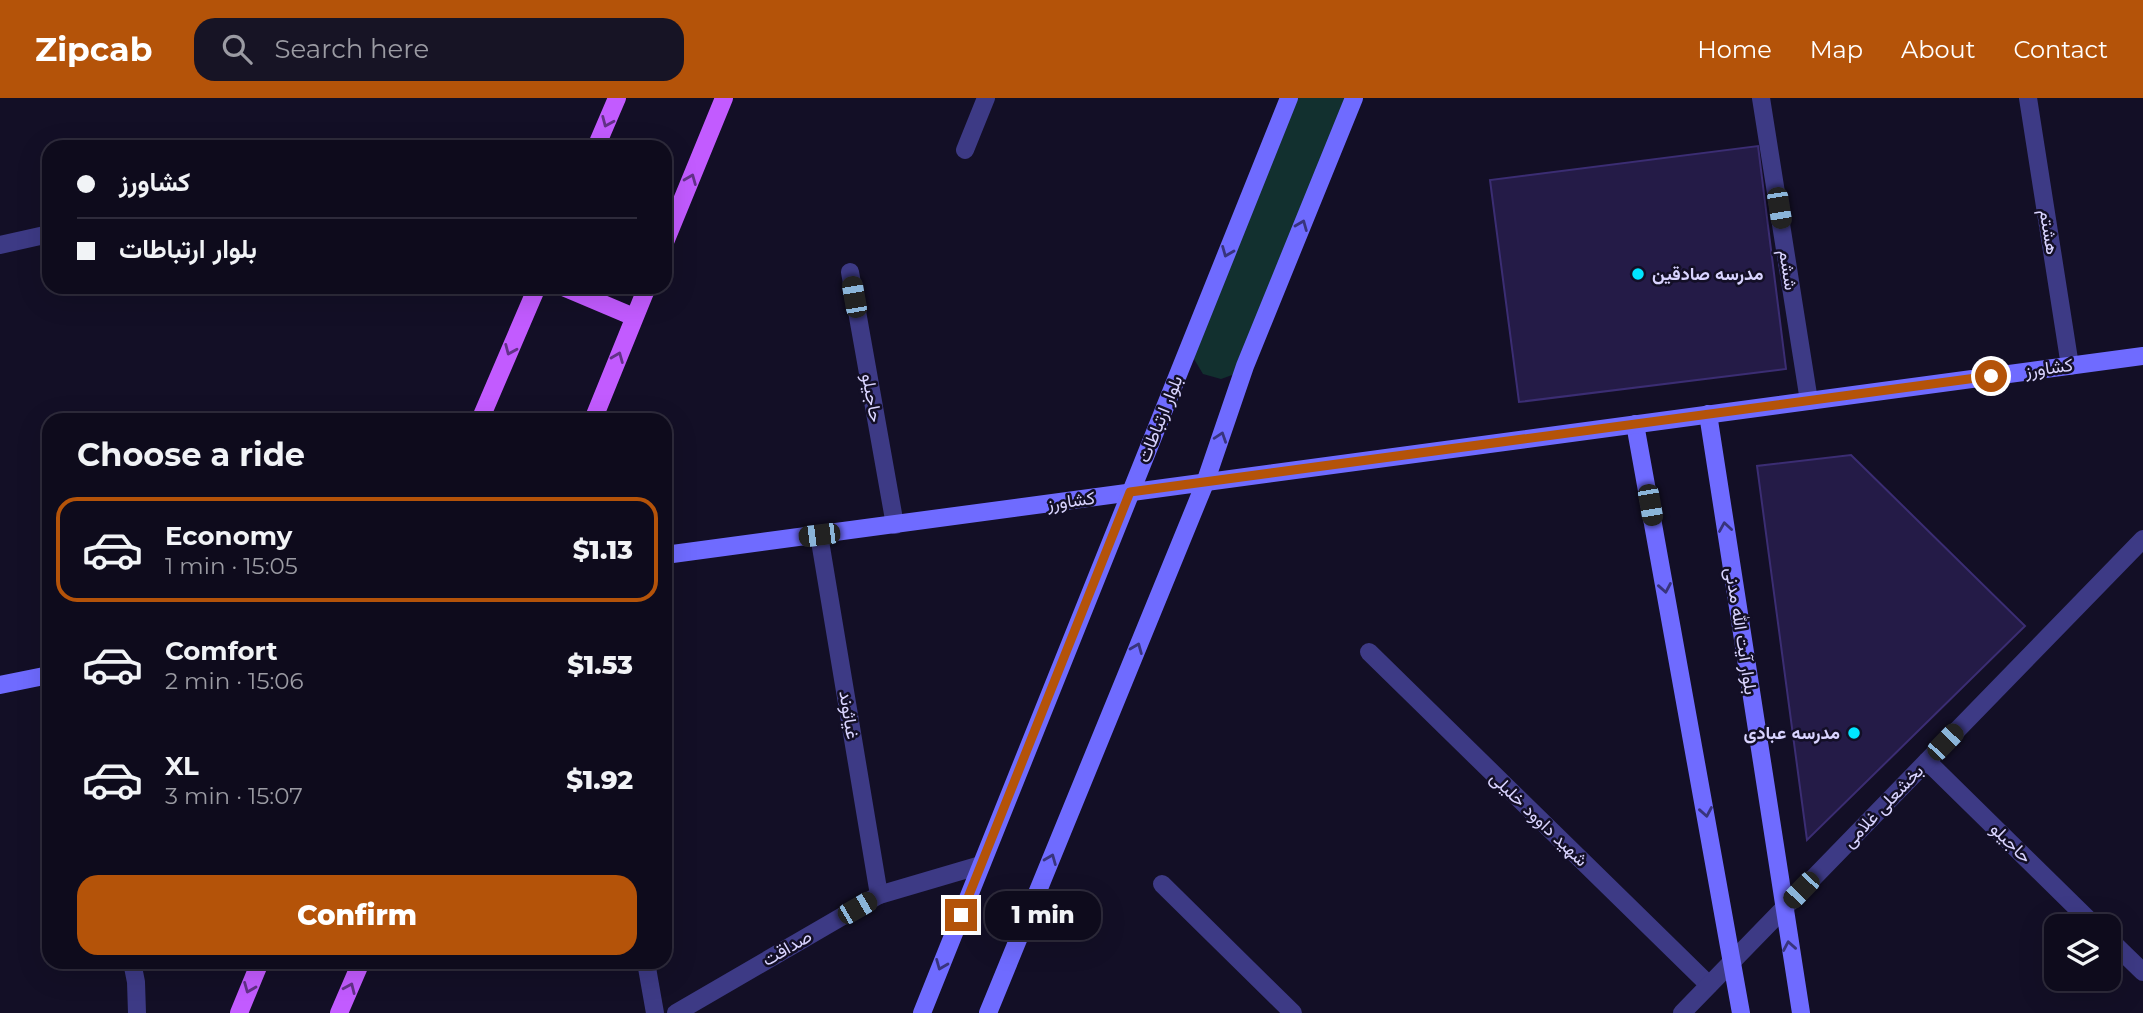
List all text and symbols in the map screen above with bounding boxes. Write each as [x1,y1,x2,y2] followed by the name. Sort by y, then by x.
[194,18,684,81] search box
[35,29,152,69] text: Zipcab
[218,30,256,68] icon: search
[274,33,429,65] text: Search here
[1697,35,1772,64] text: Home
[1810,35,1863,64] text: Map
[1901,35,1975,64] text: About
[2013,35,2108,64] text: Contact
[601,116,615,128] one-way arrow
[119,166,190,198] text: کشاورز
[682,173,696,185] one-way arrow
[1766,186,1793,230] car
[2034,208,2063,256] street label: هشتم
[1294,219,1308,231] one-way arrow
[119,233,257,265] text: بلوار ارتباطات
[1222,246,1236,258] one-way arrow
[1773,248,1802,292] street label: ششم
[1652,263,1764,285] place label: مدرسه صادقین
[1630,266,1646,282] marker: مدرسه صادقین
[841,274,868,320] car
[504,343,518,355] one-way arrow
[610,351,624,363] one-way arrow
[2023,354,2074,382] street label: کشاورز
[1975,360,2007,392] route start
[857,372,887,424] street label: حاجیلو
[1133,372,1187,466] street label: بلوار ارتباطات
[1213,431,1227,443] one-way arrow
[77,435,305,474] text: Choose a ride
[1637,482,1664,528] car
[1045,487,1096,515] street label: کشاورز
[81,518,144,581] icon: car
[165,520,292,552] text: Economy
[1718,521,1733,533] one-way arrow
[797,522,842,548] car
[573,534,633,566] text: $1.13
[165,552,298,580] text: 1 min · 15:05
[1720,566,1762,696] street label: بلوار آیت الله مدنی
[1657,582,1672,594] one-way arrow
[81,633,144,696] icon: car
[165,635,277,667] text: Comfort
[1129,643,1143,655] one-way arrow
[567,649,633,681] text: $1.53
[165,667,304,695] text: 2 min · 15:06
[834,689,864,741] street label: غیاثوند
[1923,720,1968,764] car
[1744,722,1840,744] place label: مدرسه عبادی
[1846,725,1862,741] marker: مدرسه عبادی
[81,748,144,811] icon: car
[165,750,199,782] text: XL
[1838,760,1928,852] street label: بخشعلی غلامی
[566,764,633,796] text: $1.92
[1485,767,1593,871] street label: شهید داوود خلیلی
[165,782,303,810] text: 3 min · 15:07
[1697,806,1712,818] one-way arrow
[1986,818,2036,868] street label: حاجیلو
[1043,854,1057,866] one-way arrow
[1779,868,1824,912] car
[77,875,637,955] button: Confirm
[834,888,881,928] car
[986,890,1101,940] callout: 1 min
[945,899,977,931] route end
[1011,901,1075,929] text: 1 min
[2044,914,2121,991] map controls
[2044,914,2121,991] button: layers
[758,925,816,971] street label: صداقت
[1782,940,1797,952] one-way arrow
[935,959,949,971] one-way arrow
[244,981,258,993] one-way arrow
[342,983,356,995] one-way arrow

